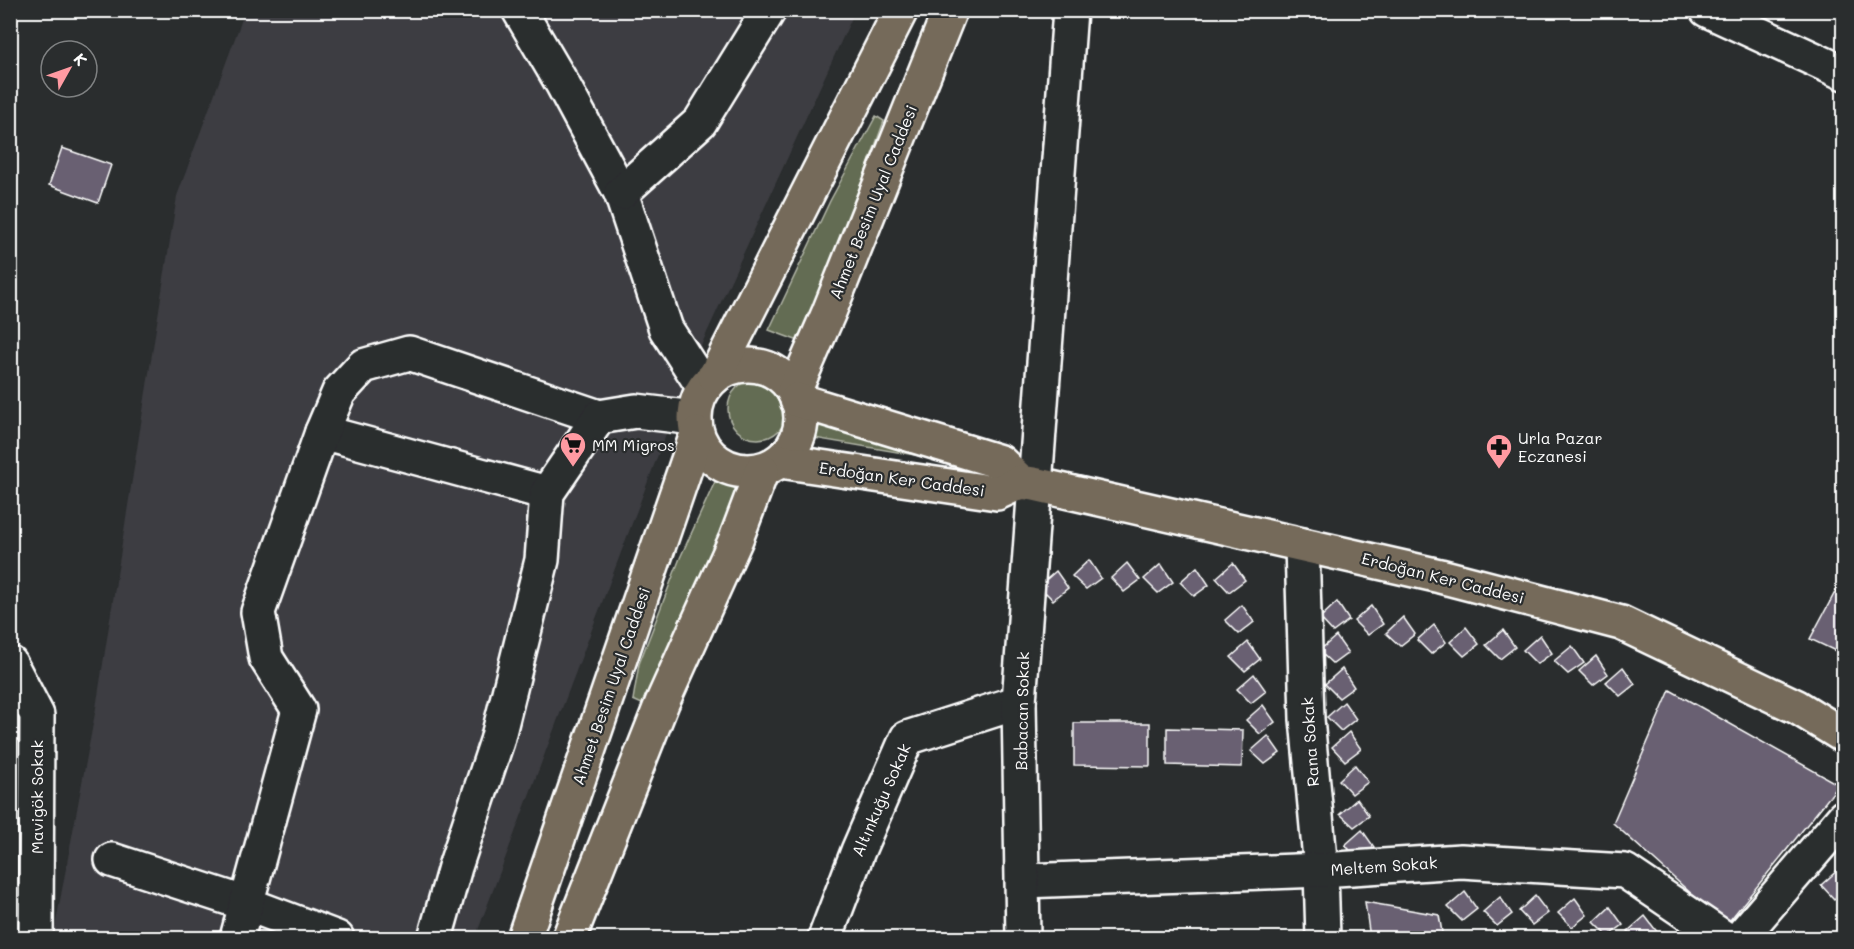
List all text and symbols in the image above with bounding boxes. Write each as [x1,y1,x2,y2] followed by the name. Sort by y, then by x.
[39,39,99,99] north arrow
[69,48,92,70] text: K
[824,102,921,302] street label: Ahmet Besim Uyal Caddesi
[1518,427,1602,466] place label: Urla Pazar Eczanesi
[558,430,588,468] supermarket icon: MM Migros
[1484,432,1514,470] pharmacy icon: Urla Pazar Eczanesi
[592,434,675,455] place label: MM Migros
[818,456,986,501] street label: Erdoğan Ker Caddesi
[1360,547,1527,608] street label: Erdoğan Ker Caddesi
[567,584,654,787] street label: Ahmet Besim Uyal Caddesi
[1010,651,1033,771] street label: Babacan Sokak
[1296,697,1323,787] street label: Rana Sokak
[26,740,47,854] street label: Mavigök Sokak
[846,740,915,860] street label: Altınkuğu Sokak
[1330,851,1438,880] street label: Meltem Sokak

